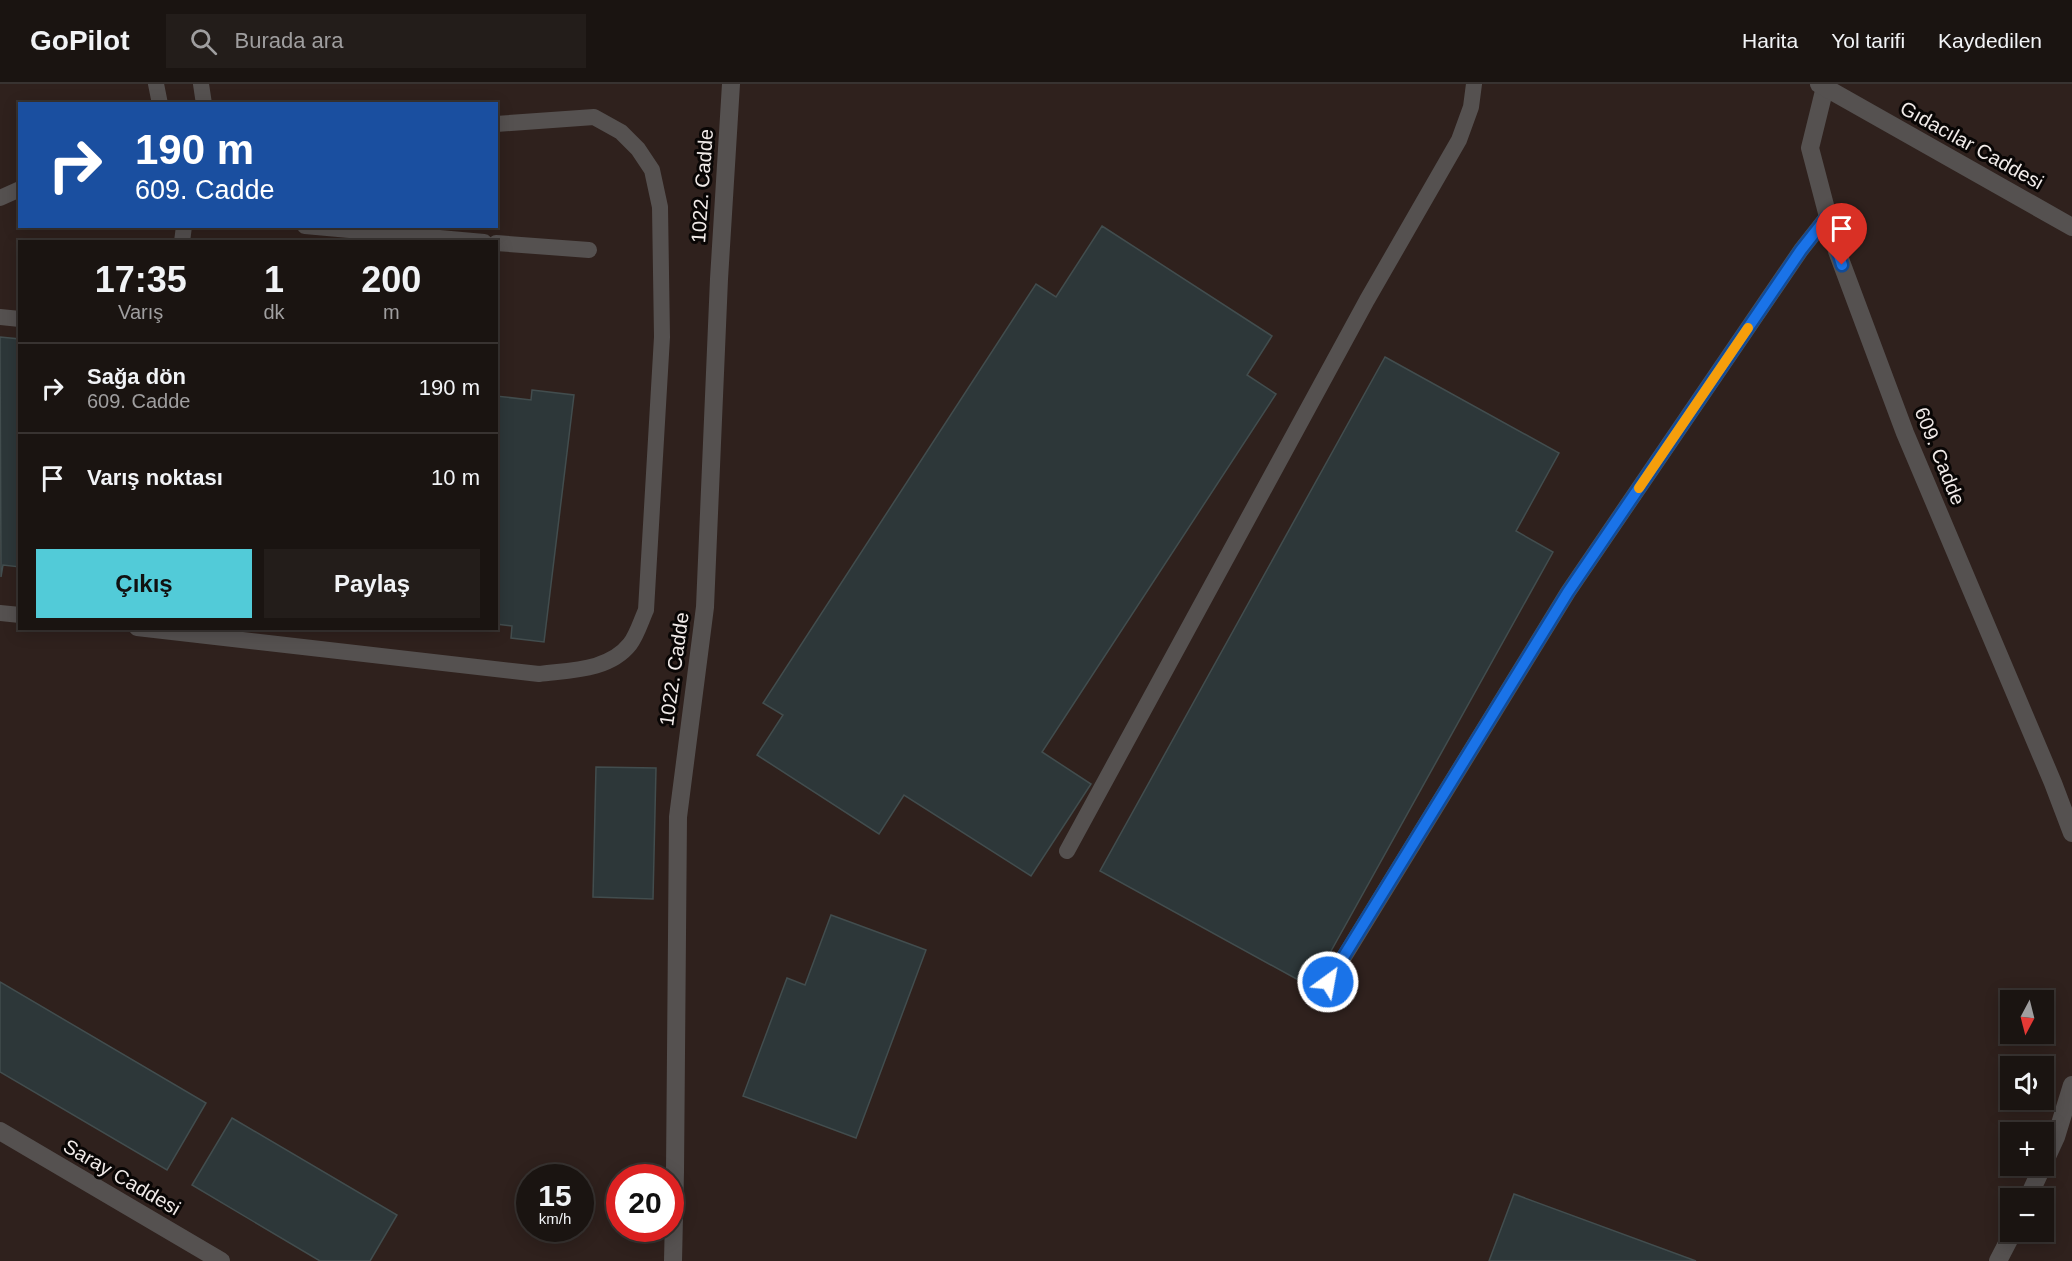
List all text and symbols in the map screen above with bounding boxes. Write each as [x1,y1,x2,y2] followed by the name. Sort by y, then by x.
[166,14,586,68] search box
[30,25,130,56] text: GoPilot
[187,25,220,58] icon: search
[235,28,343,53] text: Burada ara
[1742,29,1798,52] text: Harita
[1831,29,1905,52] text: Yol tarifi
[1938,29,2042,52] text: Kaydedilen
[1897,97,2047,193] street label: Gıdacılar Caddesi
[36,126,114,204] icon: right
[135,126,254,173] text: 190 m
[687,128,717,244] street label: 1022. Cadde
[135,175,275,205] text: 609. Cadde
[1816,203,1867,265] pin
[1825,212,1858,245] icon: arrive
[95,259,187,300] text: 17:35
[264,259,284,300] text: 1
[361,259,421,300] text: 200
[118,301,163,323] text: Varış
[263,301,285,323] text: dk
[383,301,400,323] text: m
[87,364,186,389] text: Sağa dön
[36,372,69,405] icon: right
[419,375,480,400] text: 190 m
[87,390,190,412] text: 609. Cadde
[1910,404,1970,508] street label: 609. Cadde
[36,462,69,495] icon: arrive
[87,465,223,490] text: Varış noktası
[431,465,480,490] text: 10 m
[36,549,252,618] button: Çıkış
[264,549,480,618] button: Paylaş
[655,611,693,727] street label: 1022. Cadde
[1296,950,1360,1014] position arrow
[2000,990,2054,1044] north arrow
[2000,990,2054,1242] map controls
[2000,1056,2054,1110] button: sound
[2000,1122,2054,1176] button: +
[60,1135,184,1219] street label: Saray Caddesi
[606,1164,684,1242] speed limit sign: 20
[538,1179,572,1212] text: 15
[2000,1188,2054,1242] button: −
[539,1210,571,1227] text: km/h

